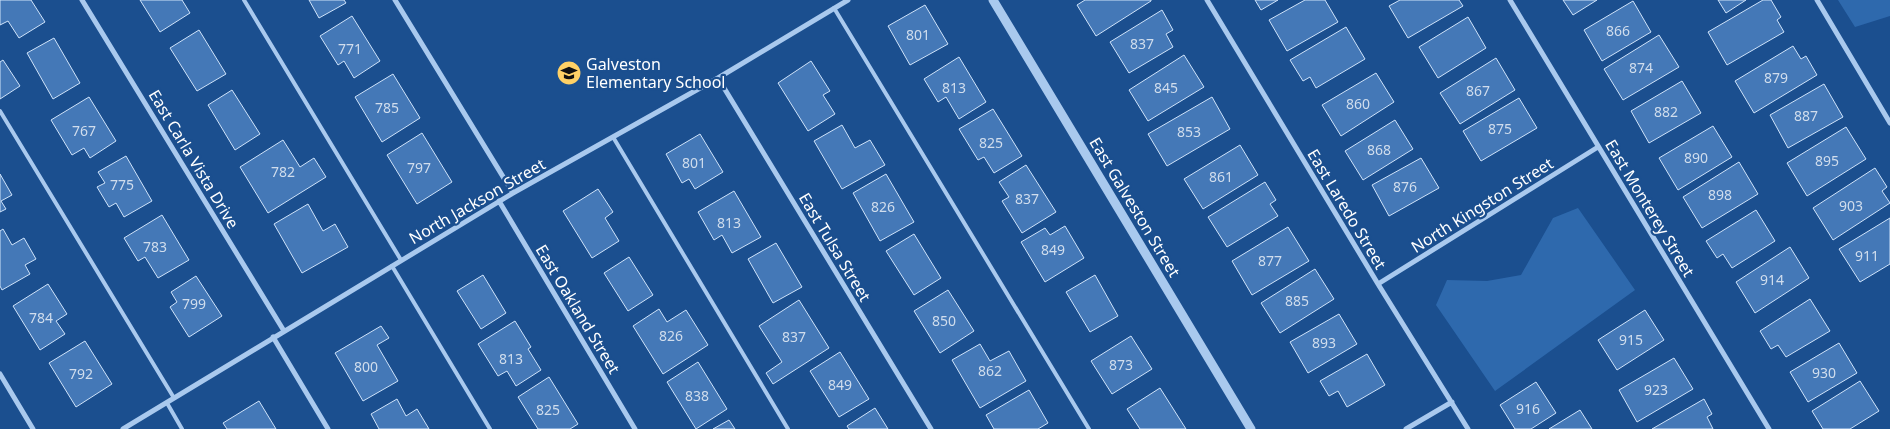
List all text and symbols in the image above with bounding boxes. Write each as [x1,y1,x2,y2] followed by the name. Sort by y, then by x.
[1606,21,1630,40] house number: 866
[906,25,930,44] house number: 801
[1130,34,1154,53] house number: 837
[338,39,362,58] house number: 771
[586,53,725,93] place label: Galveston Elementary School
[1629,58,1653,77] house number: 874
[556,60,582,86] school or university icon: Galveston Elementary School
[1764,68,1788,87] house number: 879
[942,78,966,97] house number: 813
[1154,78,1178,97] house number: 845
[1466,81,1490,100] house number: 867
[144,85,244,233] street label: East Carla Vista Drive
[1346,94,1370,113] house number: 860
[375,98,399,117] house number: 785
[1654,102,1678,121] house number: 882
[1794,106,1818,125] house number: 887
[1488,119,1512,138] house number: 875
[72,121,96,140] house number: 767
[1177,122,1201,141] house number: 853
[979,133,1003,152] house number: 825
[1085,133,1186,281] street label: East Galveston Street
[1600,135,1700,281] street label: East Monterey Street
[1367,140,1391,159] house number: 868
[1302,145,1392,273] street label: East Laredo Street
[1684,148,1708,167] house number: 890
[1815,151,1839,170] house number: 895
[1407,152,1558,258] street label: North Kingston Street
[405,153,549,249] street label: North Jackson Street
[682,153,706,172] house number: 801
[407,158,431,177] house number: 797
[271,162,295,181] house number: 782
[1209,167,1233,186] house number: 861
[110,175,134,194] house number: 775
[1393,177,1417,196] house number: 876
[1708,185,1732,204] house number: 898
[794,189,876,306] street label: East Tulsa Street
[1015,189,1039,208] house number: 837
[1839,196,1863,215] house number: 903
[871,197,895,216] house number: 826
[717,213,741,232] house number: 813
[143,237,167,256] house number: 783
[531,240,625,378] street label: East Oakland Street
[1041,240,1065,259] house number: 849
[1855,246,1879,265] house number: 911
[1258,251,1282,270] house number: 877
[1760,270,1784,289] house number: 914
[1285,291,1309,310] house number: 885
[182,294,206,313] house number: 799
[29,308,53,327] house number: 784
[932,311,956,330] house number: 850
[659,326,683,345] house number: 826
[782,327,806,346] house number: 837
[1619,330,1643,349] house number: 915
[1312,333,1336,352] house number: 893
[499,349,523,368] house number: 813
[1109,355,1133,374] house number: 873
[354,357,378,376] house number: 800
[978,361,1002,380] house number: 862
[1812,363,1836,382] house number: 930
[69,364,93,383] house number: 792
[828,375,852,394] house number: 849
[1644,380,1668,399] house number: 923
[685,386,709,405] house number: 838
[1516,399,1540,418] house number: 916
[536,400,560,419] house number: 825

